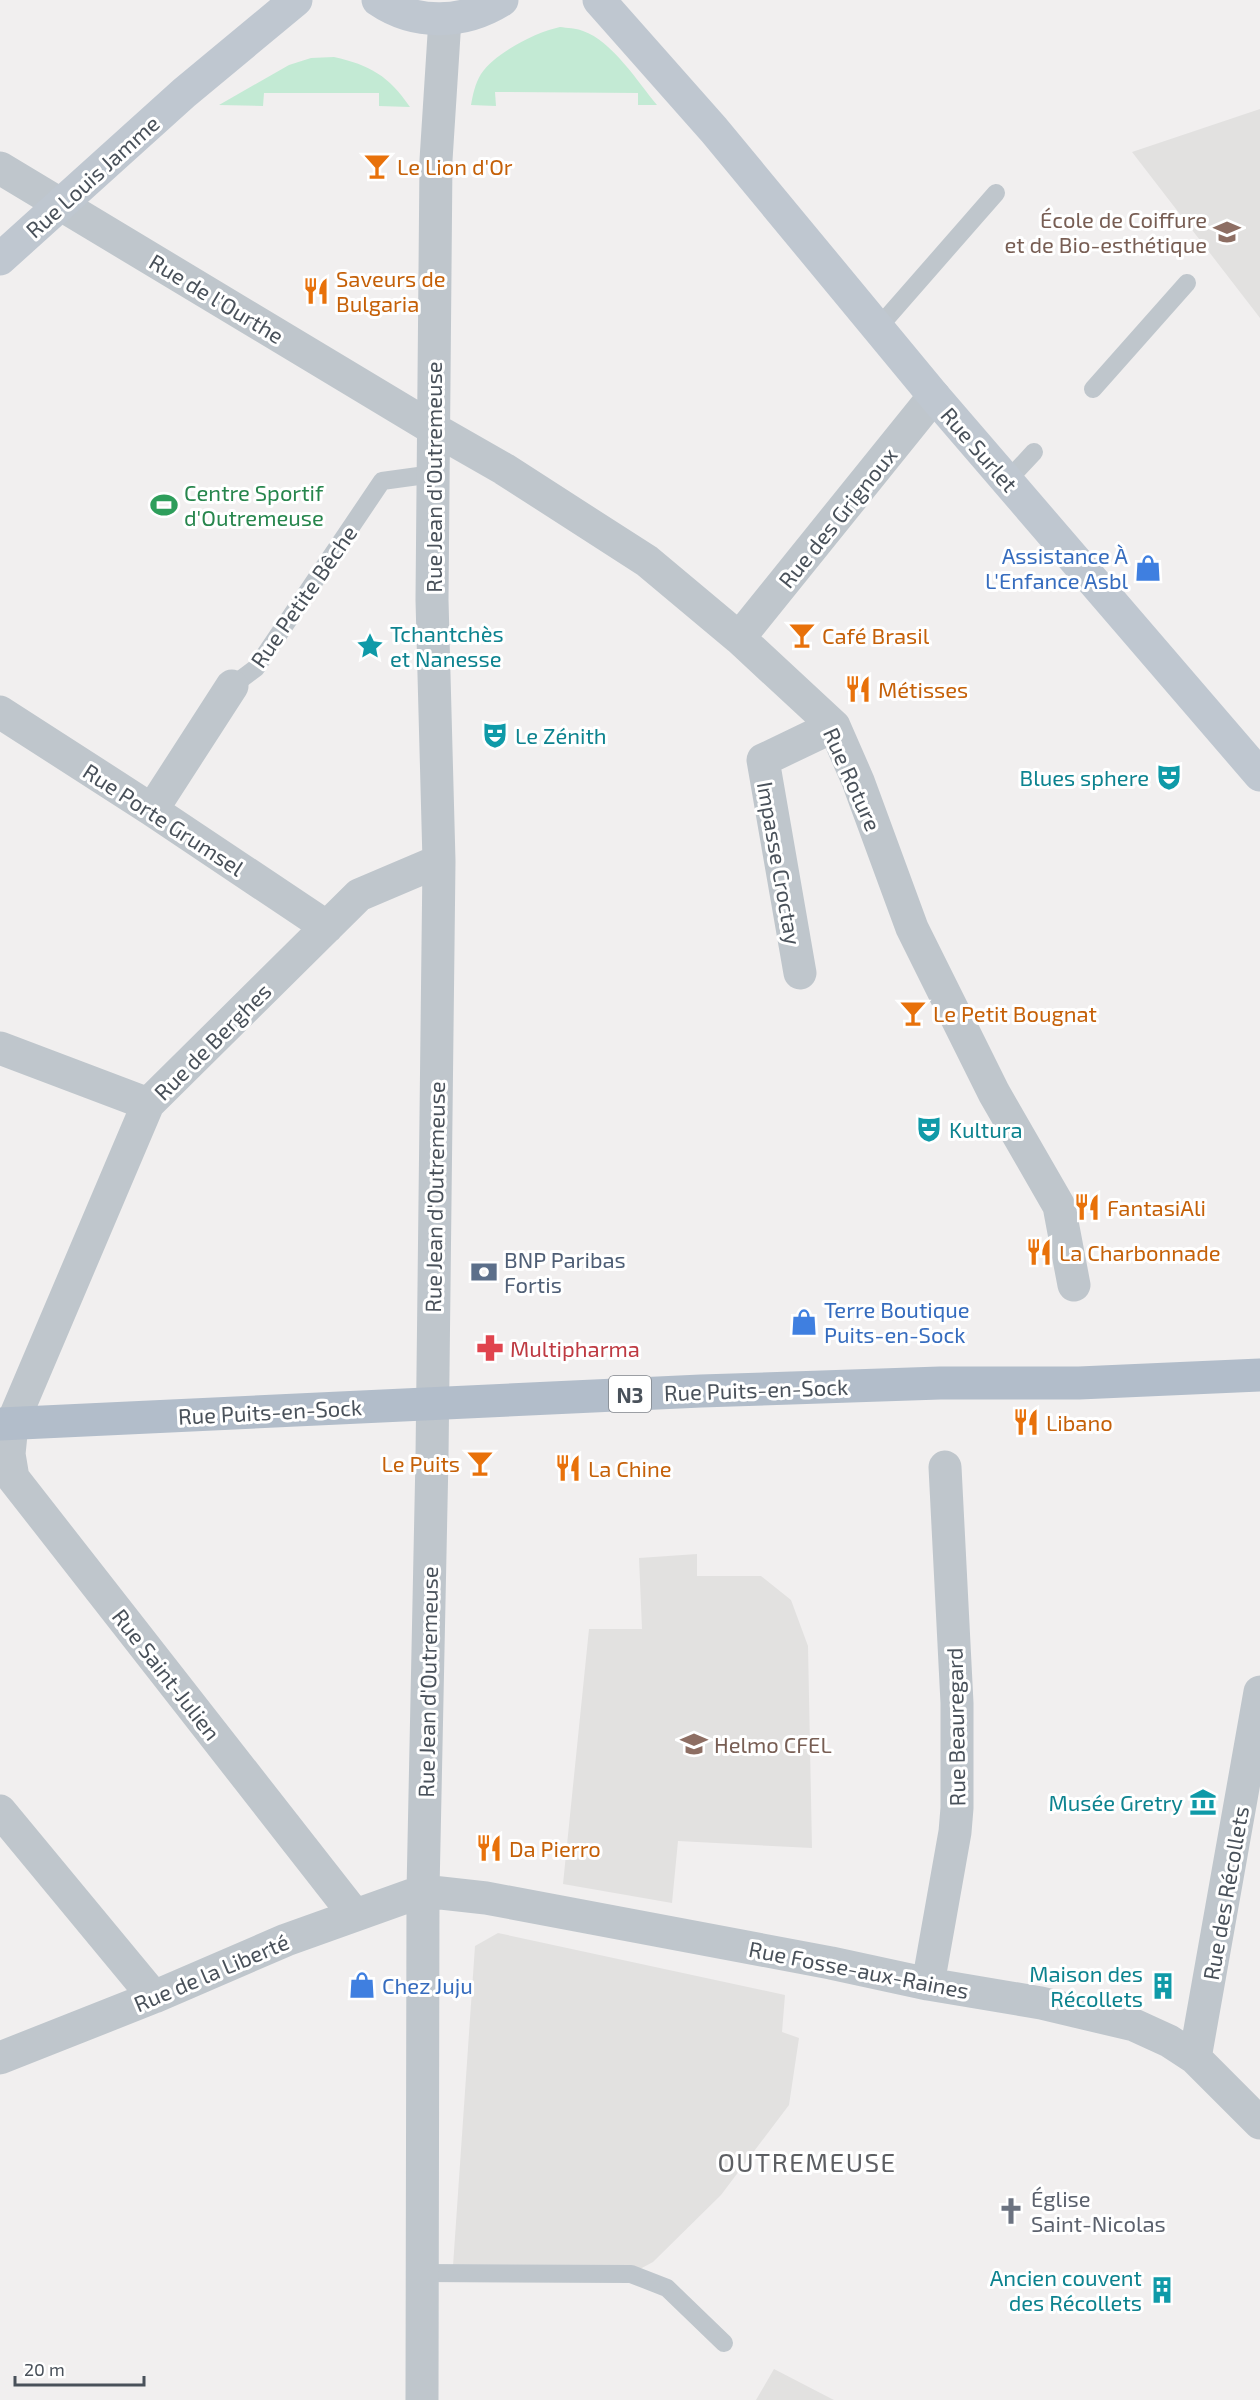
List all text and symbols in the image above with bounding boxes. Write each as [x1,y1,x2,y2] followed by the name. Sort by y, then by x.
[20,109,164,243] street label: Rue Louis Jamme
[362,151,392,181] bar icon: Le Lion d'Or
[397,153,513,179] place label: Le Lion d'Or
[1004,206,1207,257] place label: École de Coiffure et de Bio-esthétique
[1212,217,1242,247] school or university icon: École de Coiffure et de Bio-esthétique
[145,248,289,348] street label: Rue de l'Ourthe
[336,265,446,316] place label: Saveurs de Bulgaria
[301,276,331,306] restaurant icon: Saveurs de Bulgaria
[420,361,446,593] street label: Rue Jean d'Outremeuse
[936,401,1024,497] street label: Rue Surlet
[772,441,902,592] street label: Rue des Grignoux
[184,479,324,530] place label: Centre Sportif d'Outremeuse
[149,490,179,520] sports icon: Centre Sportif d'Outremeuse
[244,520,362,672] street label: Rue Petite Bêche
[985,542,1128,593] place label: Assistance À L'Enfance Asbl
[1133,553,1163,583] shop icon: Assistance À L'Enfance Asbl
[390,620,504,671] place label: Tchantchès et Nanesse
[787,620,817,650] bar icon: Café Brasil
[822,622,930,648] place label: Café Brasil
[355,631,385,661] place icon: Tchantchès et Nanesse
[843,674,873,704] restaurant icon: Métisses
[878,676,968,702] place label: Métisses
[480,720,510,750] theatre icon: Le Zénith
[515,722,607,748] place label: Le Zénith
[819,723,887,835] street label: Rue Roture
[79,757,250,881] street label: Rue Porte Grumsel
[1154,762,1184,792] theatre icon: Blues sphere
[1020,764,1149,790] place label: Blues sphere
[753,779,807,947] street label: Impasse Croctay
[148,977,276,1105] street label: Rue de Berghes
[898,998,928,1028] bar icon: Le Petit Bougnat
[933,1000,1097,1026] place label: Le Petit Bougnat
[419,1081,449,1313] street label: Rue Jean d'Outremeuse
[914,1114,944,1144] theatre icon: Kultura
[949,1116,1023,1142] place label: Kultura
[1072,1192,1102,1222] restaurant icon: FantasiAli
[1107,1194,1206,1220] place label: FantasiAli
[1024,1237,1054,1267] restaurant icon: La Charbonnade
[1059,1239,1221,1265] place label: La Charbonnade
[504,1246,626,1297] place label: BNP Paribas Fortis
[469,1257,499,1287] bank icon: BNP Paribas Fortis
[824,1296,970,1347] place label: Terre Boutique Puits-en-Sock
[789,1307,819,1337] shop icon: Terre Boutique Puits-en-Sock
[475,1333,505,1363] pharmacy icon: Multipharma
[510,1335,640,1361] place label: Multipharma
[663,1373,849,1405] street label: Rue Puits-en-Sock
[609,1376,651,1412] road number: N3
[177,1393,363,1429] street label: Rue Puits-en-Sock
[1011,1407,1041,1437] restaurant icon: Libano
[1046,1409,1113,1435] place label: Libano
[465,1448,495,1478] bar icon: Le Puits
[381,1450,460,1476] place label: Le Puits
[553,1453,583,1483] restaurant icon: La Chine
[588,1455,672,1481] place label: La Chine
[412,1566,442,1798] street label: Rue Jean d'Outremeuse
[108,1603,226,1745] street label: Rue Saint-Julien
[941,1647,969,1807] street label: Rue Beauregard
[679,1729,709,1759] school or university icon: Helmo CFEL
[714,1731,832,1757] place label: Helmo CFEL
[1188,1787,1218,1817] museum icon: Musée Gretry
[1048,1789,1183,1815] place label: Musée Gretry
[1197,1804,1253,1982] street label: Rue des Récollets
[474,1833,504,1863] restaurant icon: Da Pierro
[509,1835,601,1861] place label: Da Pierro
[130,1928,292,2016] street label: Rue de la Liberté
[747,1935,971,2003] street label: Rue Fosse-aux-Raines
[1029,1960,1143,2011] place label: Maison des Récollets
[347,1970,377,2000] shop icon: Chez Juju
[1148,1971,1178,2001] building icon: Maison des Récollets
[382,1972,473,1999] place label: Chez Juju
[717,2146,897,2177] district label: OUTREMEUSE
[1031,2185,1166,2236] place label: Église Saint-Nicolas
[996,2196,1026,2226] church icon: Église Saint-Nicolas
[990,2264,1142,2315] place label: Ancien couvent des Récollets
[1147,2275,1177,2305] building icon: Ancien couvent des Récollets
[15,2349,144,2387] scale bar
[24,2358,65,2380] text: 20 m

